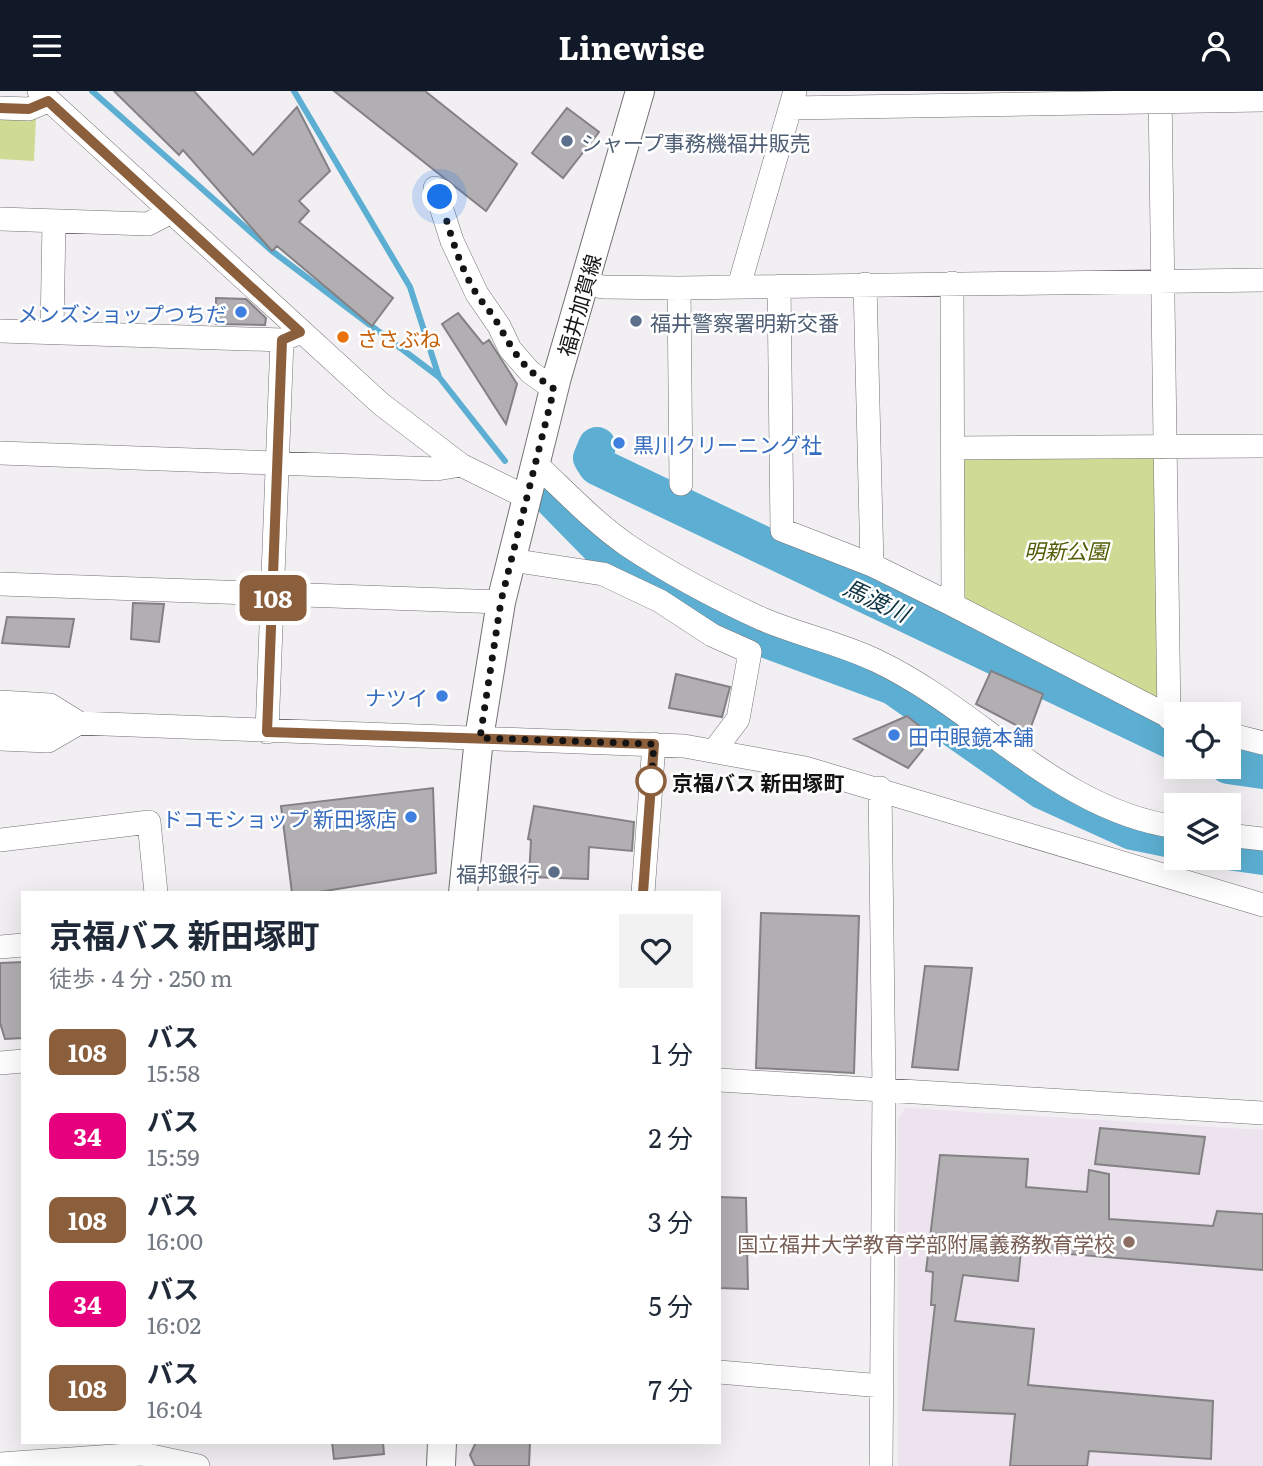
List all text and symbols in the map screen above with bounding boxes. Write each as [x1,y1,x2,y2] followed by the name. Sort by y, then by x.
[558,22,705,70] text: Linewise
[28,27,66,65] icon: menu
[1197,27,1235,65] icon: person
[581,126,811,157] place label: シャープ事務機福井販売
[559,133,575,149] marker: シャープ事務機福井販売
[422,179,457,214] your location
[549,250,607,360] street label: 福井加賀線
[17,297,227,328] place label: メンズショップつちだ
[233,304,249,320] marker: メンズショップつちだ
[650,306,839,337] place label: 福井警察署明新交番
[628,313,644,329] marker: 福井警察署明新交番
[357,322,441,353] place label: ささぶね
[335,329,351,345] marker: ささぶね
[633,428,822,459] place label: 黒川クリーニング社
[611,435,627,451] marker: 黒川クリーニング社
[1024,534,1111,565] park label: 明新公園
[839,569,918,630] water label: 馬渡川
[233,575,313,621] line badge: 108
[254,580,292,615] text: 108
[365,681,428,712] place label: ナツイ
[434,688,450,704] marker: ナツイ
[1164,702,1241,870] map controls
[1164,702,1241,779] button: locate
[908,720,1034,751] place label: 田中眼鏡本舗
[886,727,902,743] marker: 田中眼鏡本舗
[636,766,666,796] marker: 京福バス 新田塚町
[672,766,844,797] place label: 京福バス 新田塚町
[1164,793,1241,870] button: layers
[162,802,397,833] place label: ドコモショップ 新田塚店
[403,809,419,825] marker: ドコモショップ 新田塚店
[456,857,540,888] place label: 福邦銀行
[546,864,562,880] marker: 福邦銀行
[49,909,320,958] text: 京福バス 新田塚町
[619,914,693,988] button: heart
[49,960,233,994] text: 徒歩 · 4 分 · 250 m
[147,1016,199,1055] text: バス
[651,1033,693,1072] text: 1 分
[68,1034,107,1069] text: 108
[147,1055,200,1089] text: 15:58
[147,1100,199,1139] text: バス
[649,1117,693,1156] text: 2 分
[74,1118,101,1153] text: 34
[147,1139,199,1173] text: 15:59
[147,1184,199,1223] text: バス
[648,1201,693,1240] text: 3 分
[68,1202,107,1237] text: 108
[147,1223,203,1257] text: 16:00
[737,1227,1115,1258] place label: 国立福井大学教育学部附属義務教育学校
[1121,1234,1137,1250] marker: 国立福井大学教育学部附属義務教育学校
[147,1268,199,1307] text: バス
[649,1285,693,1324] text: 5 分
[74,1286,101,1321] text: 34
[147,1307,201,1341] text: 16:02
[147,1352,199,1391] text: バス
[649,1369,693,1408] text: 7 分
[68,1370,107,1405] text: 108
[147,1391,202,1425] text: 16:04

